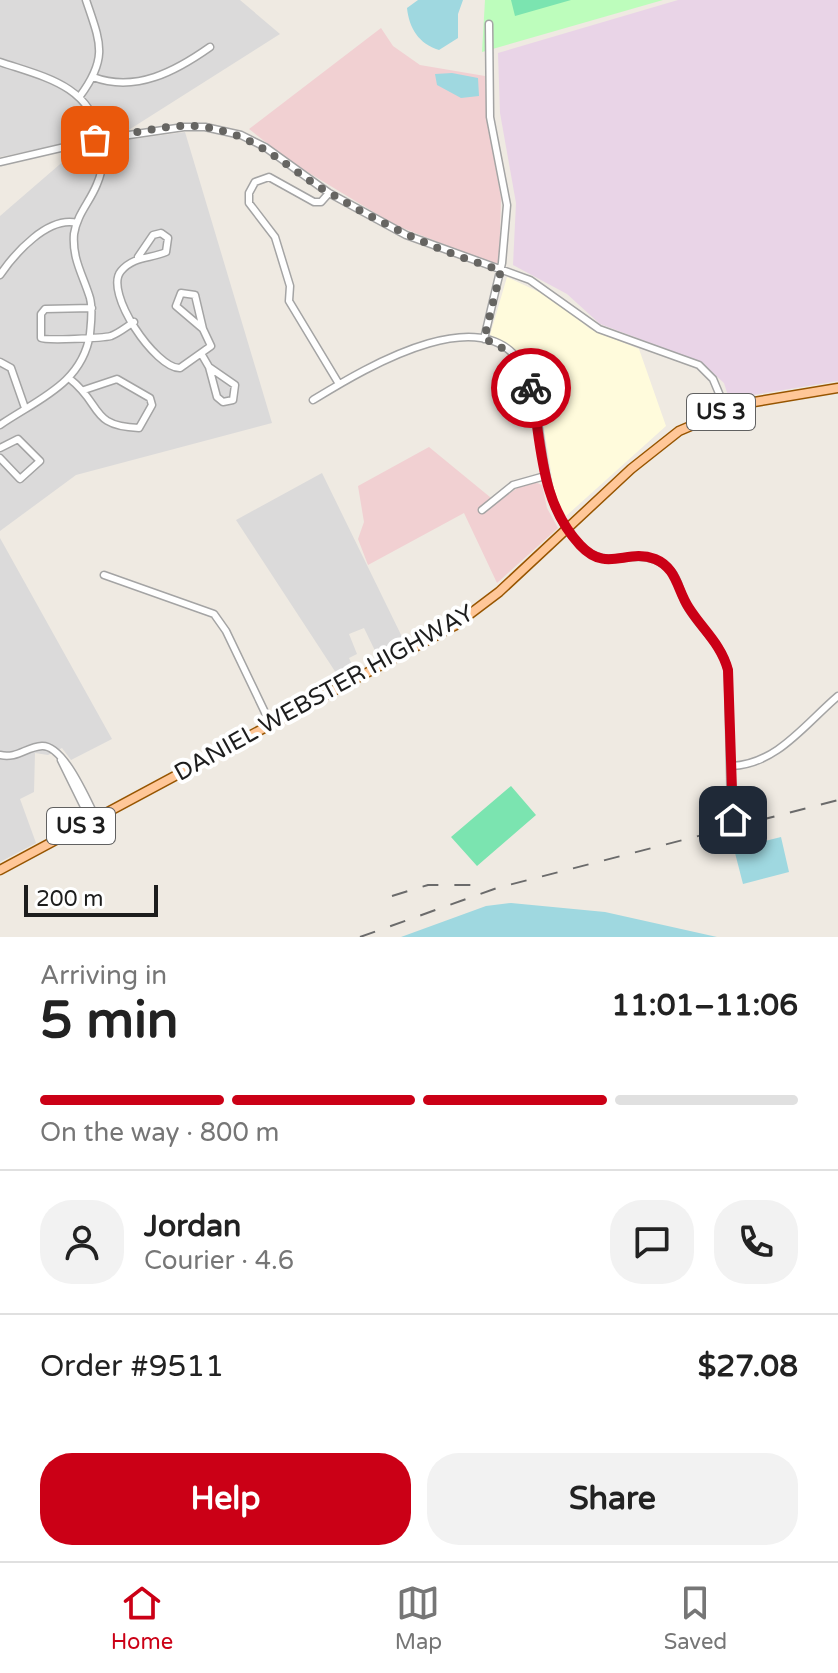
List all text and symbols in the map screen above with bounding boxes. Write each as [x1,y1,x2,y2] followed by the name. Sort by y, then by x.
[61,106,129,174] pin
[73,118,117,162] icon: bag
[491,348,571,428] courier
[509,366,553,410] icon: bike
[687,394,755,430] road number: US 3
[169,598,479,788] street label: DANIEL WEBSTER HIGHWAY
[699,786,767,854] pin
[711,798,755,842] icon: home
[47,808,115,844] road number: US 3
[24,881,158,917] scale bar
[36,886,103,912] text: 200 m
[40,960,167,991] text: Arriving in
[611,987,798,1024] text: 11:01–11:06
[40,989,179,1052] text: 5 min
[40,1117,279,1148] text: On the way · 800 m
[40,1200,124,1284] button: person
[610,1200,694,1284] button: chat
[714,1200,798,1284] button: phone
[144,1208,241,1245] text: Jordan
[144,1245,294,1276] text: Courier · 4.6
[40,1348,224,1385] text: Order #9511
[698,1348,798,1385] text: $27.08
[40,1453,411,1545] button: Help
[427,1453,798,1545] button: Share
[111,1581,173,1655] tab: Home
[395,1581,442,1655] tab: Map
[664,1581,727,1655] tab: Saved

